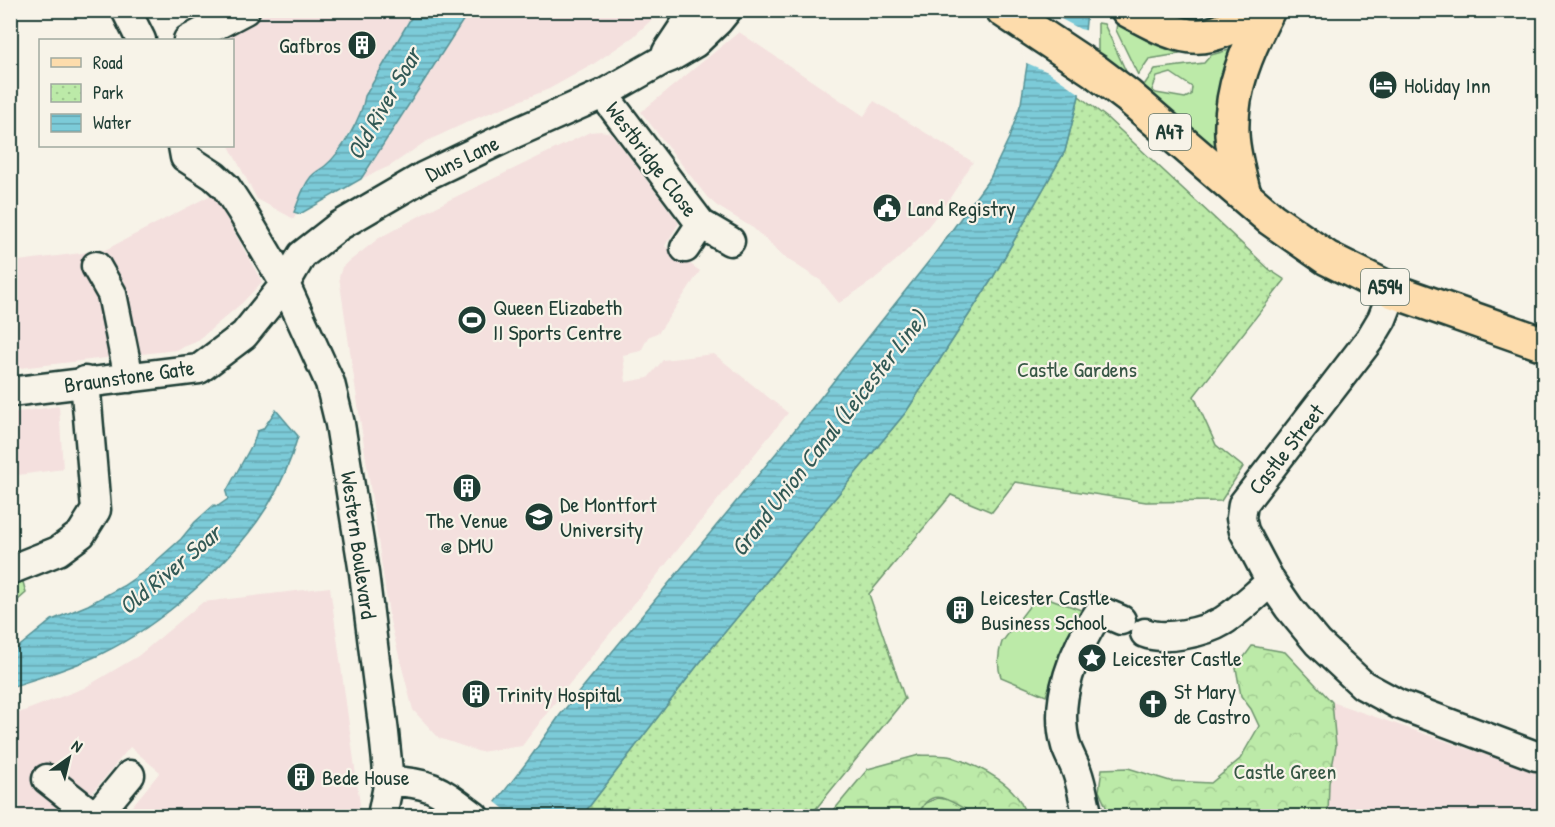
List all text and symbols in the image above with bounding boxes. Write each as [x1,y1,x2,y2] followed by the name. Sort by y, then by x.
[346,29,378,61] building icon: Gafbros
[279,30,341,60] place label: Gafbros
[39,39,234,147] legend
[338,39,429,165] water label: Old River Soar
[93,50,123,75] text: Road
[1367,69,1399,101] hotel icon: Holiday Inn
[1404,70,1491,100] place label: Holiday Inn
[93,80,124,105] text: Park
[599,95,705,223] street label: Westbridge Close
[93,110,131,135] text: Water
[1149,114,1191,150] road number: A47
[420,127,504,189] street label: Duns Lane
[871,192,903,224] public building icon: Land Registry
[908,193,1016,223] place label: Land Registry
[1361,269,1409,305] road number: A594
[493,292,622,347] place label: Queen Elizabeth II Sports Centre
[723,303,935,562] water label: Grand Union Canal (Leicester Line)
[456,304,488,336] sports icon: Queen Elizabeth II Sports Centre
[62,352,196,400] street label: Braunstone Gate
[1017,354,1137,384] park label: Castle Gardens
[1241,397,1331,501] street label: Castle Street
[334,469,384,621] street label: Western Boulevard
[451,472,483,504] building icon: The Venue @ DMU
[560,489,657,544] place label: De Montfort University
[523,501,555,533] school or university icon: De Montfort University
[426,505,508,560] place label: The Venue @ DMU
[112,515,229,621] water label: Old River Soar
[981,582,1110,637] place label: Leicester Castle Business School
[944,594,976,626] building icon: Leicester Castle Business School
[1076,642,1108,674] place icon: Leicester Castle
[1113,643,1242,673] place label: Leicester Castle
[1174,676,1251,731] place label: St Mary de Castro
[460,678,492,710] building icon: Trinity Hospital
[497,679,622,709] place label: Trinity Hospital
[1137,688,1169,720] church icon: St Mary de Castro
[39,728,99,788] north arrow
[68,734,87,757] text: N
[1234,756,1336,786] park label: Castle Green
[285,761,317,793] building icon: Bede House
[322,762,410,792] place label: Bede House

